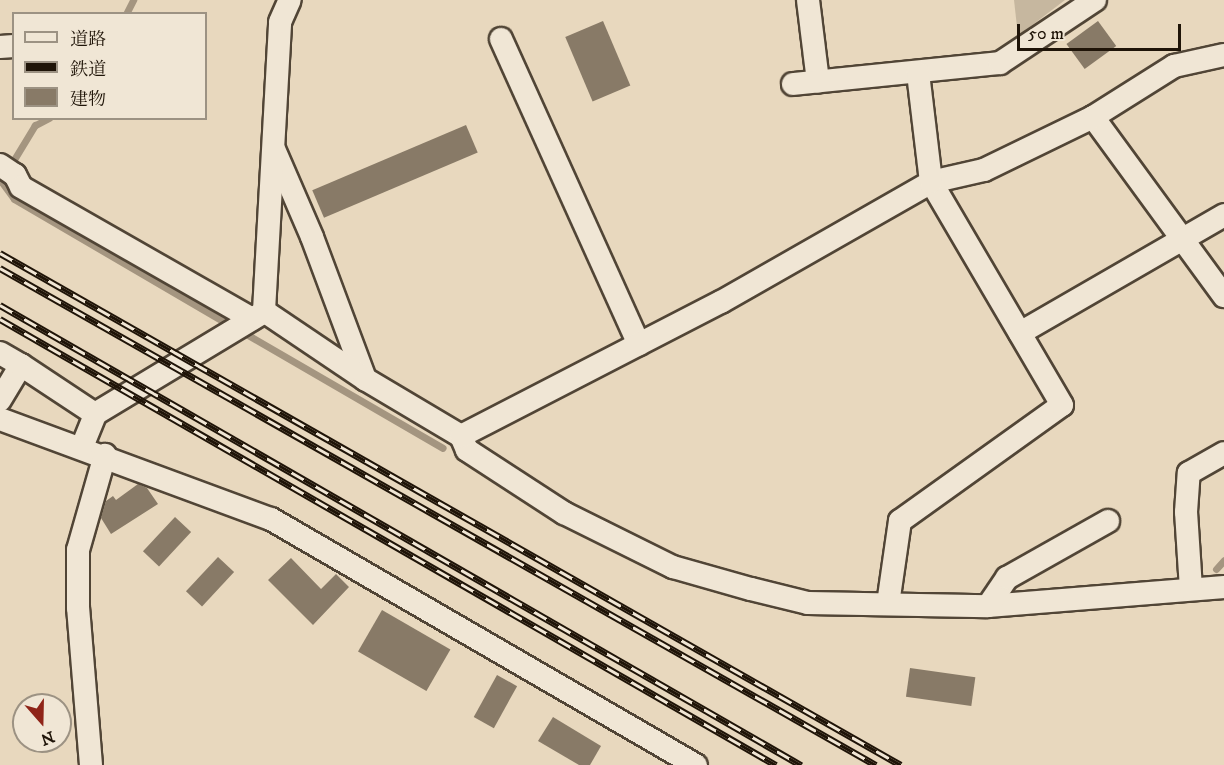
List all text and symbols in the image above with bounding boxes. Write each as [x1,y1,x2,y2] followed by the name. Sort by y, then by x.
[12,12,207,120] legend
[1020,12,1184,50] scale bar
[1028,23,1064,45] text: 50 m
[70,29,106,51] text: 道路
[70,59,106,81] text: 鉄道
[70,89,106,111] text: 建物
[12,693,72,753] north arrow
[38,726,57,750] text: N

